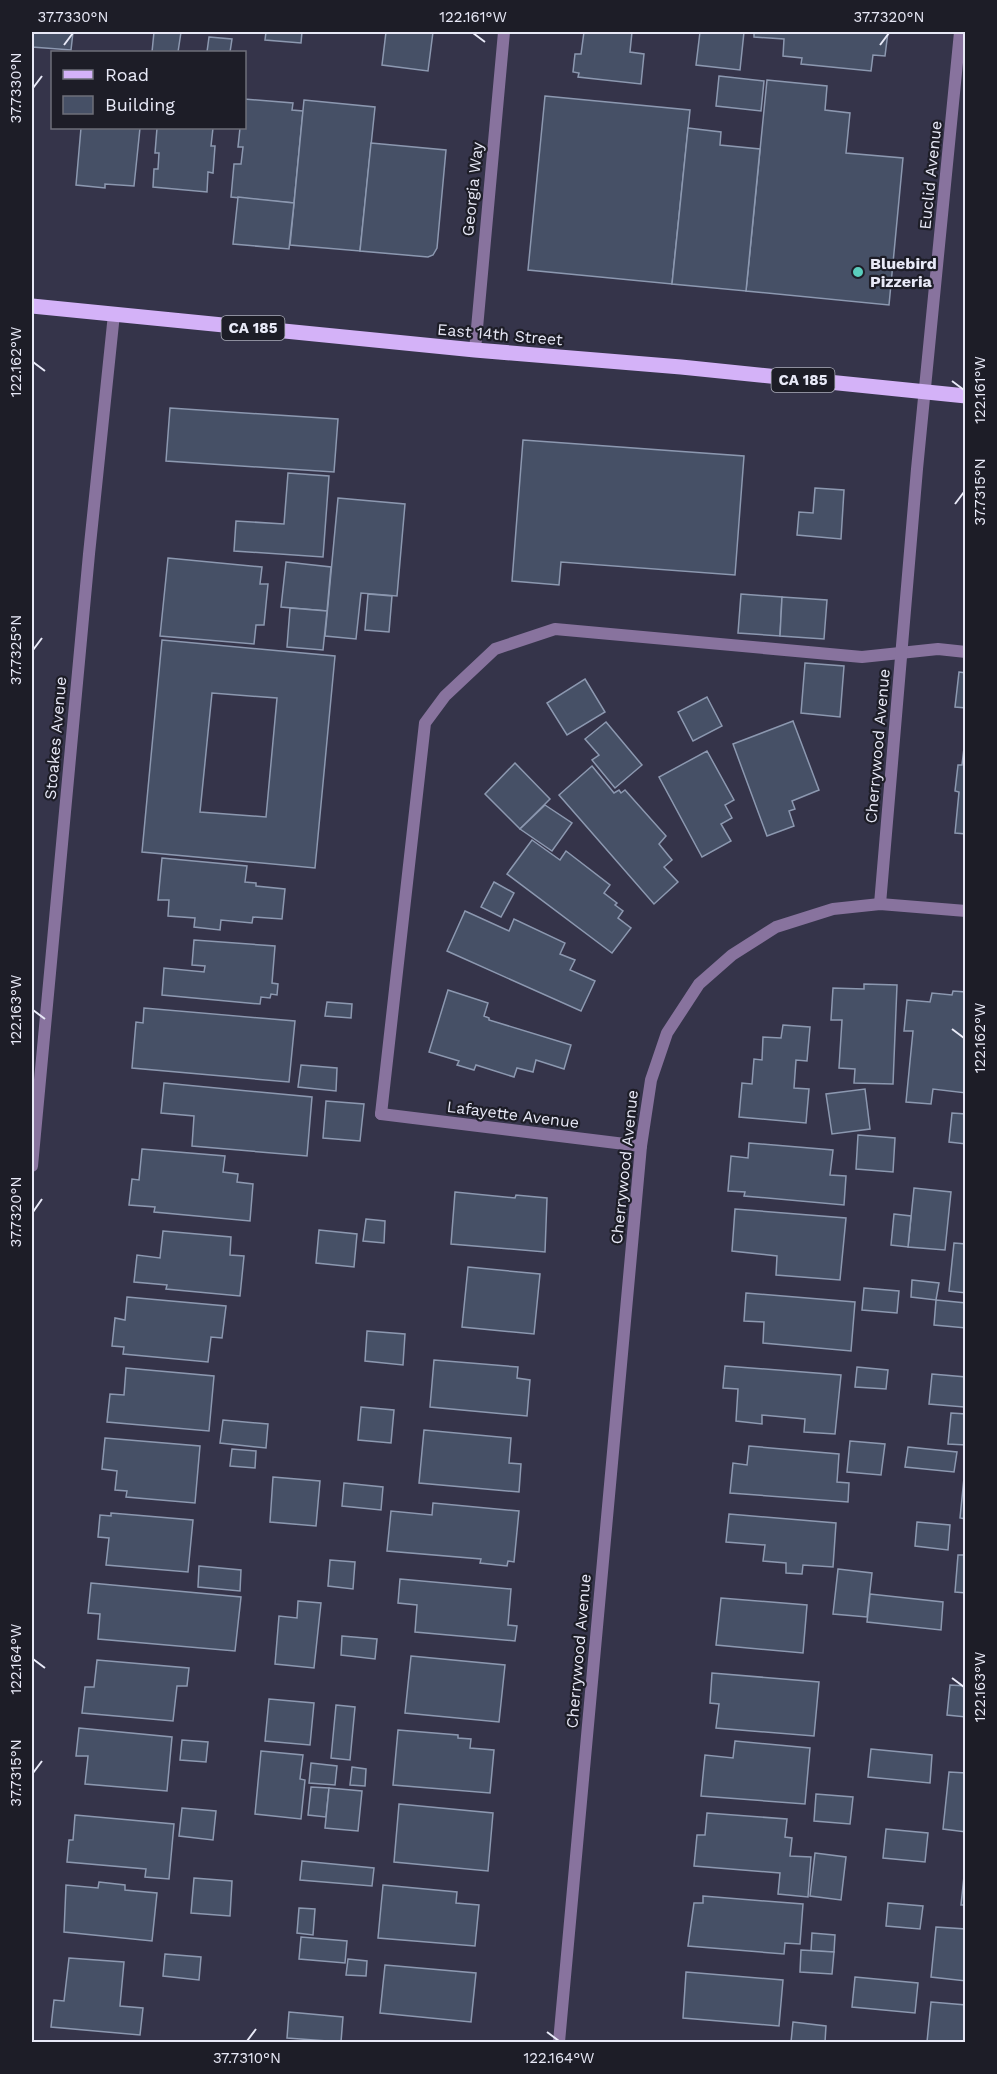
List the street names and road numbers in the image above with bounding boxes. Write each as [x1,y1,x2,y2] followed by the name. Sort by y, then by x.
[915,120,946,230] street label: Euclid Avenue
[458,140,487,237] street label: Georgia Way
[222,316,284,340] road number: CA 185
[436,320,564,349] street label: East 14th Street
[772,368,834,392] road number: CA 185
[861,668,894,824] street label: Cherrywood Avenue
[41,676,70,800] street label: Stoakes Avenue
[607,1089,642,1245] street label: Cherrywood Avenue
[446,1097,580,1132] street label: Lafayette Avenue
[562,1573,595,1729] street label: Cherrywood Avenue

